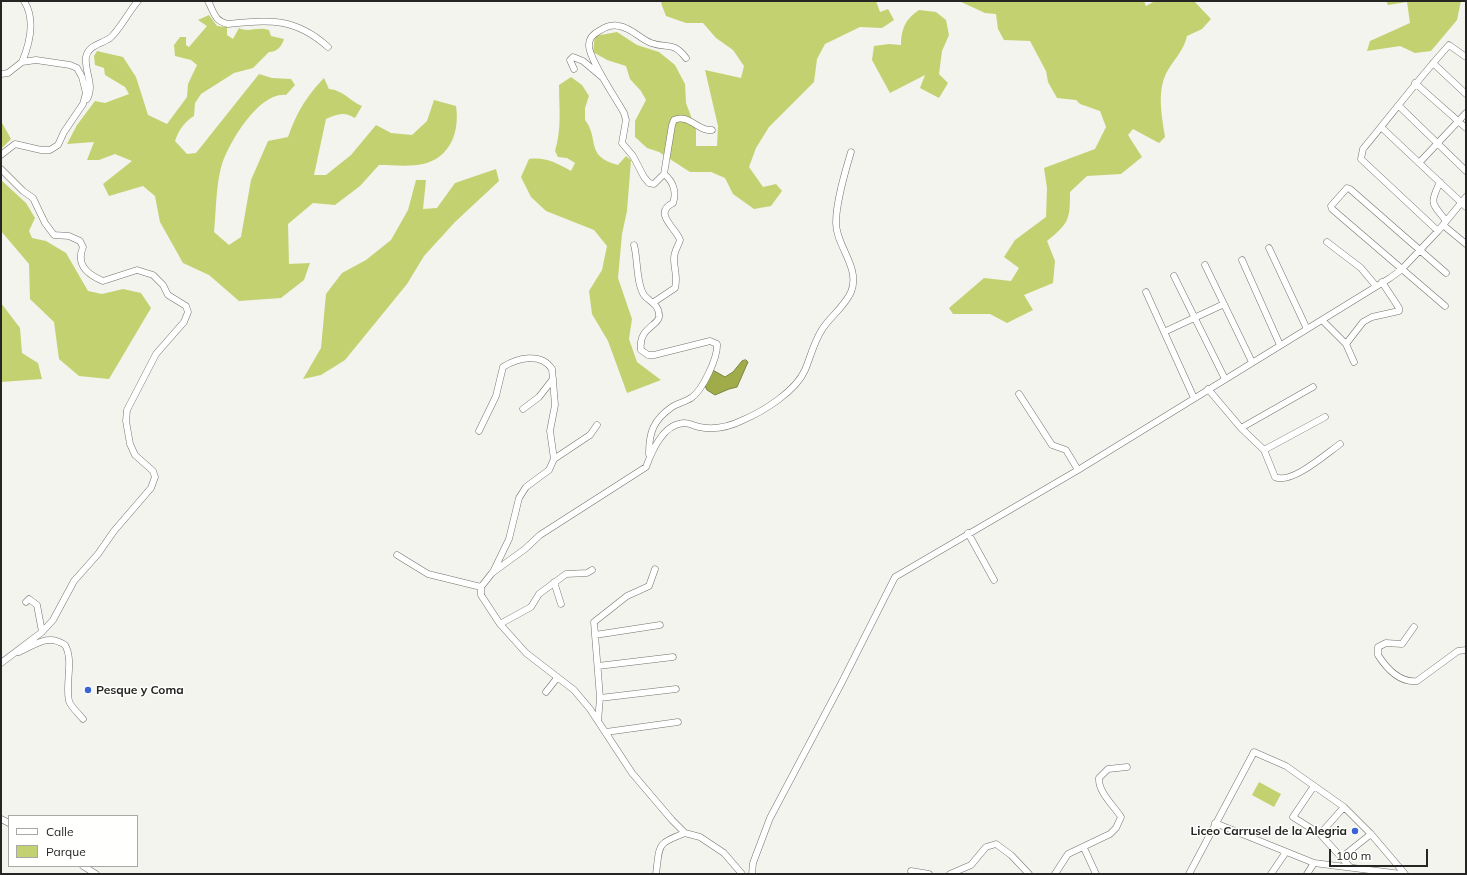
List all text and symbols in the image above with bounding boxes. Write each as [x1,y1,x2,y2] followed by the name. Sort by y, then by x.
[96,683,184,697] place label: Pesque y Coma
[83,685,93,695] marker: Pesque y Coma
[8,815,138,867] legend
[46,824,73,839] text: Calle
[1191,824,1347,838] place label: Liceo Carrusel de la Alegria
[1350,826,1360,836] marker: Liceo Carrusel de la Alegria
[1331,841,1430,867] scale bar
[46,844,86,859] text: Parque
[1336,848,1371,863] text: 100 m

